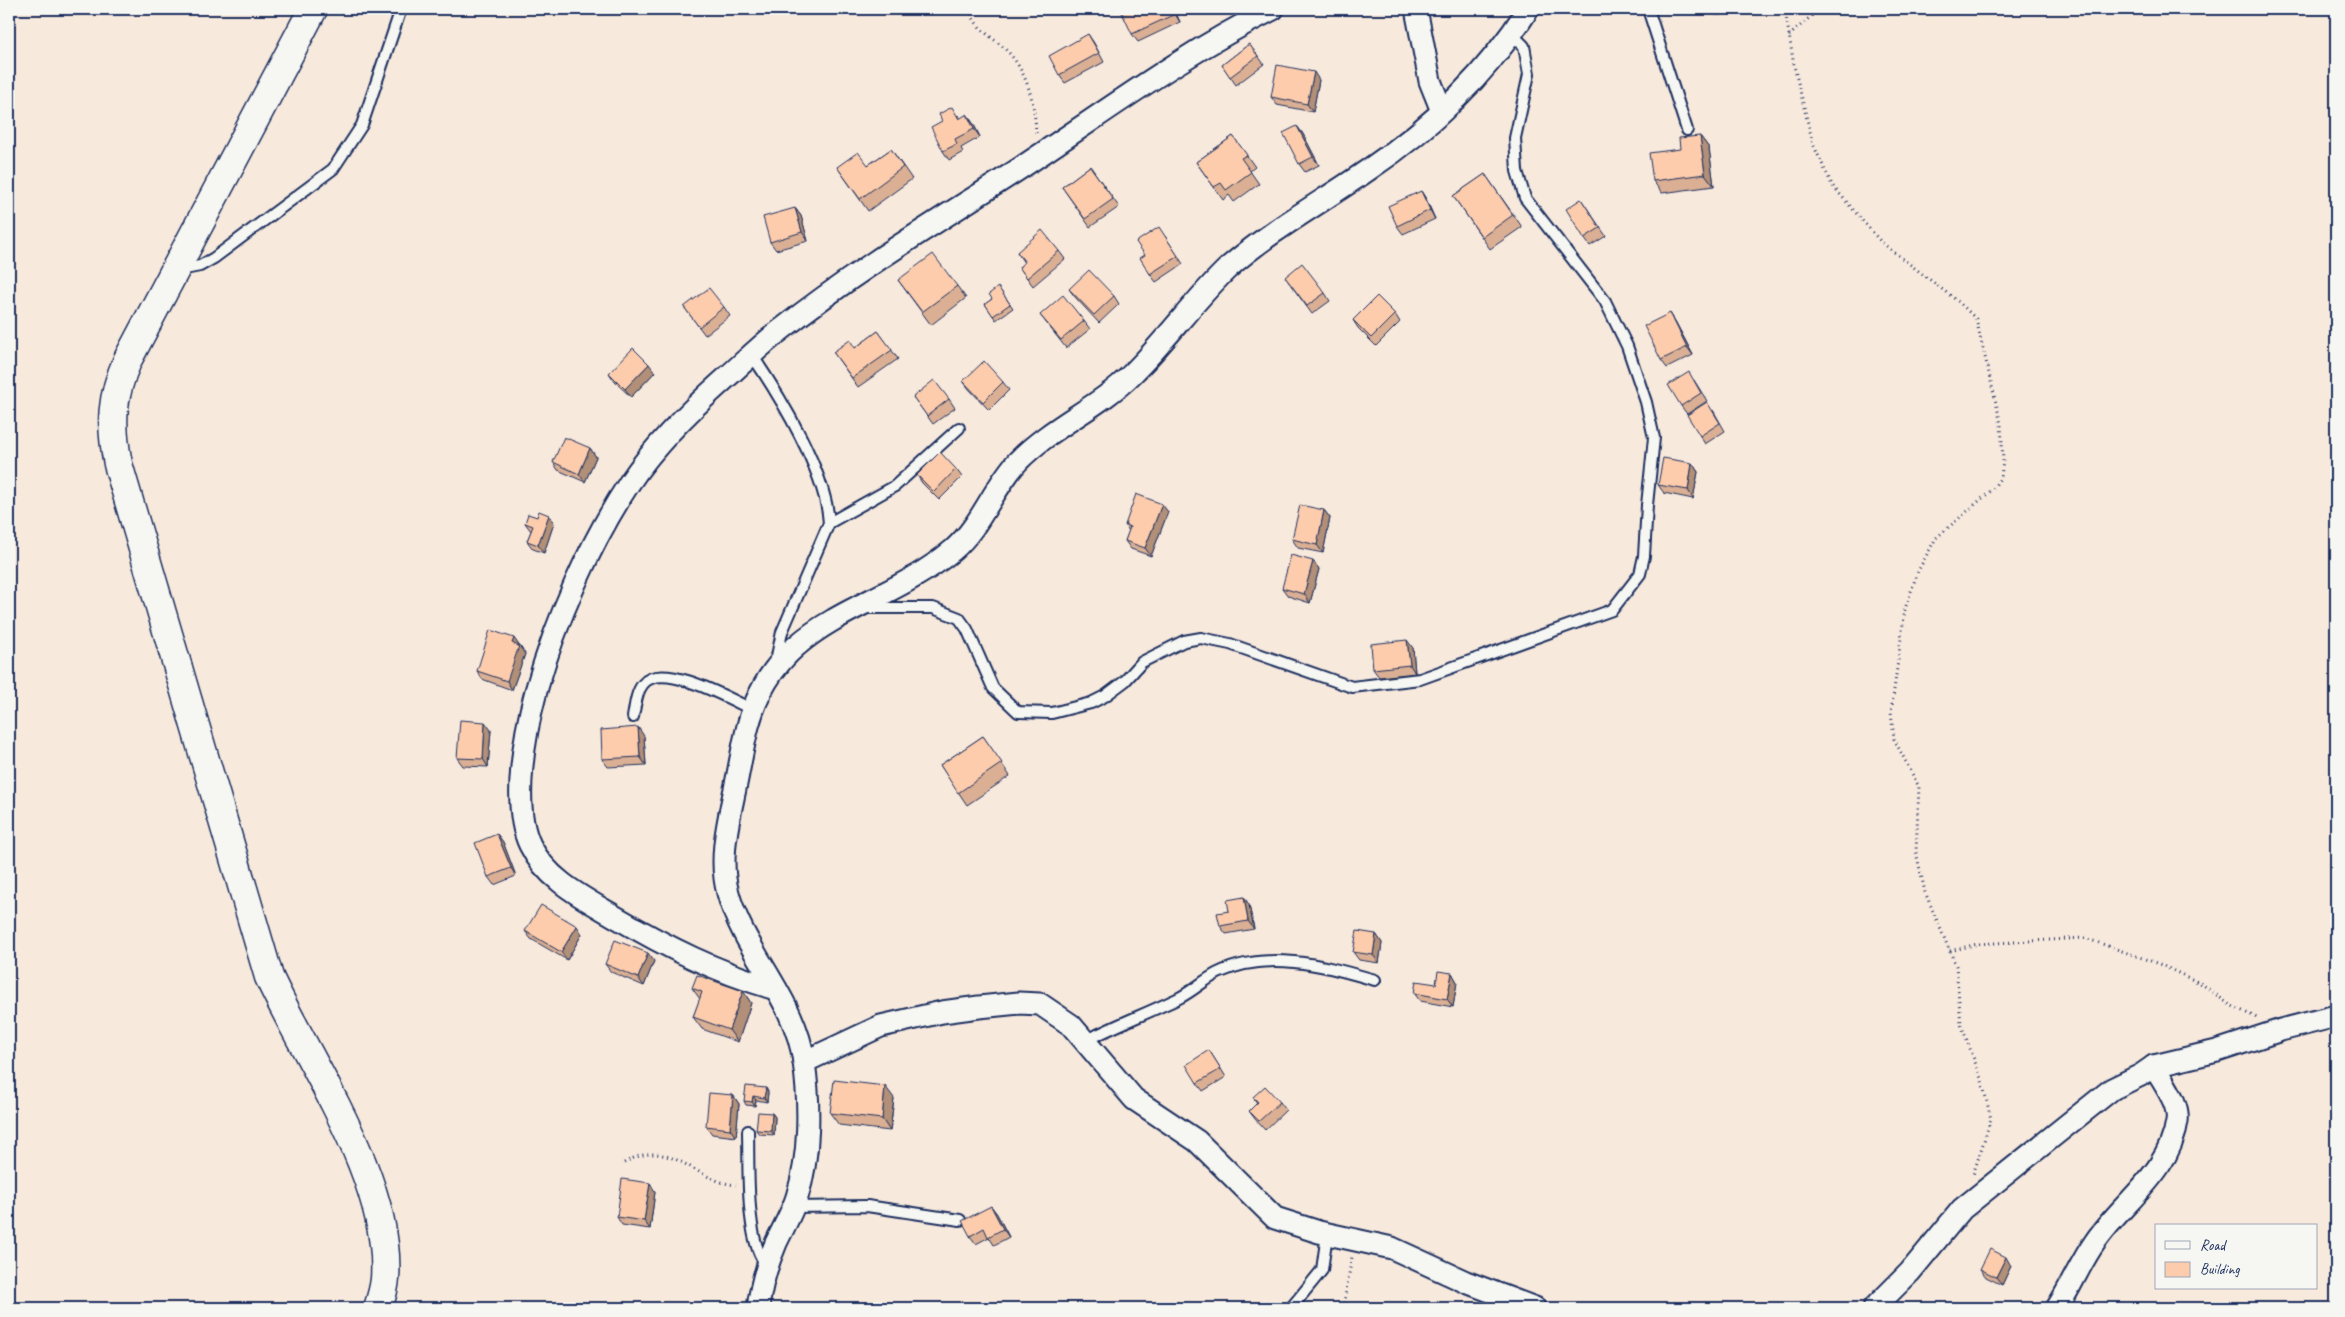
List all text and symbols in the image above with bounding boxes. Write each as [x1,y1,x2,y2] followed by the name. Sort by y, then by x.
[2155,1224,2318,1290] legend
[2200,1236,2227,1255] text: Road
[2200,1260,2240,1279] text: Building

